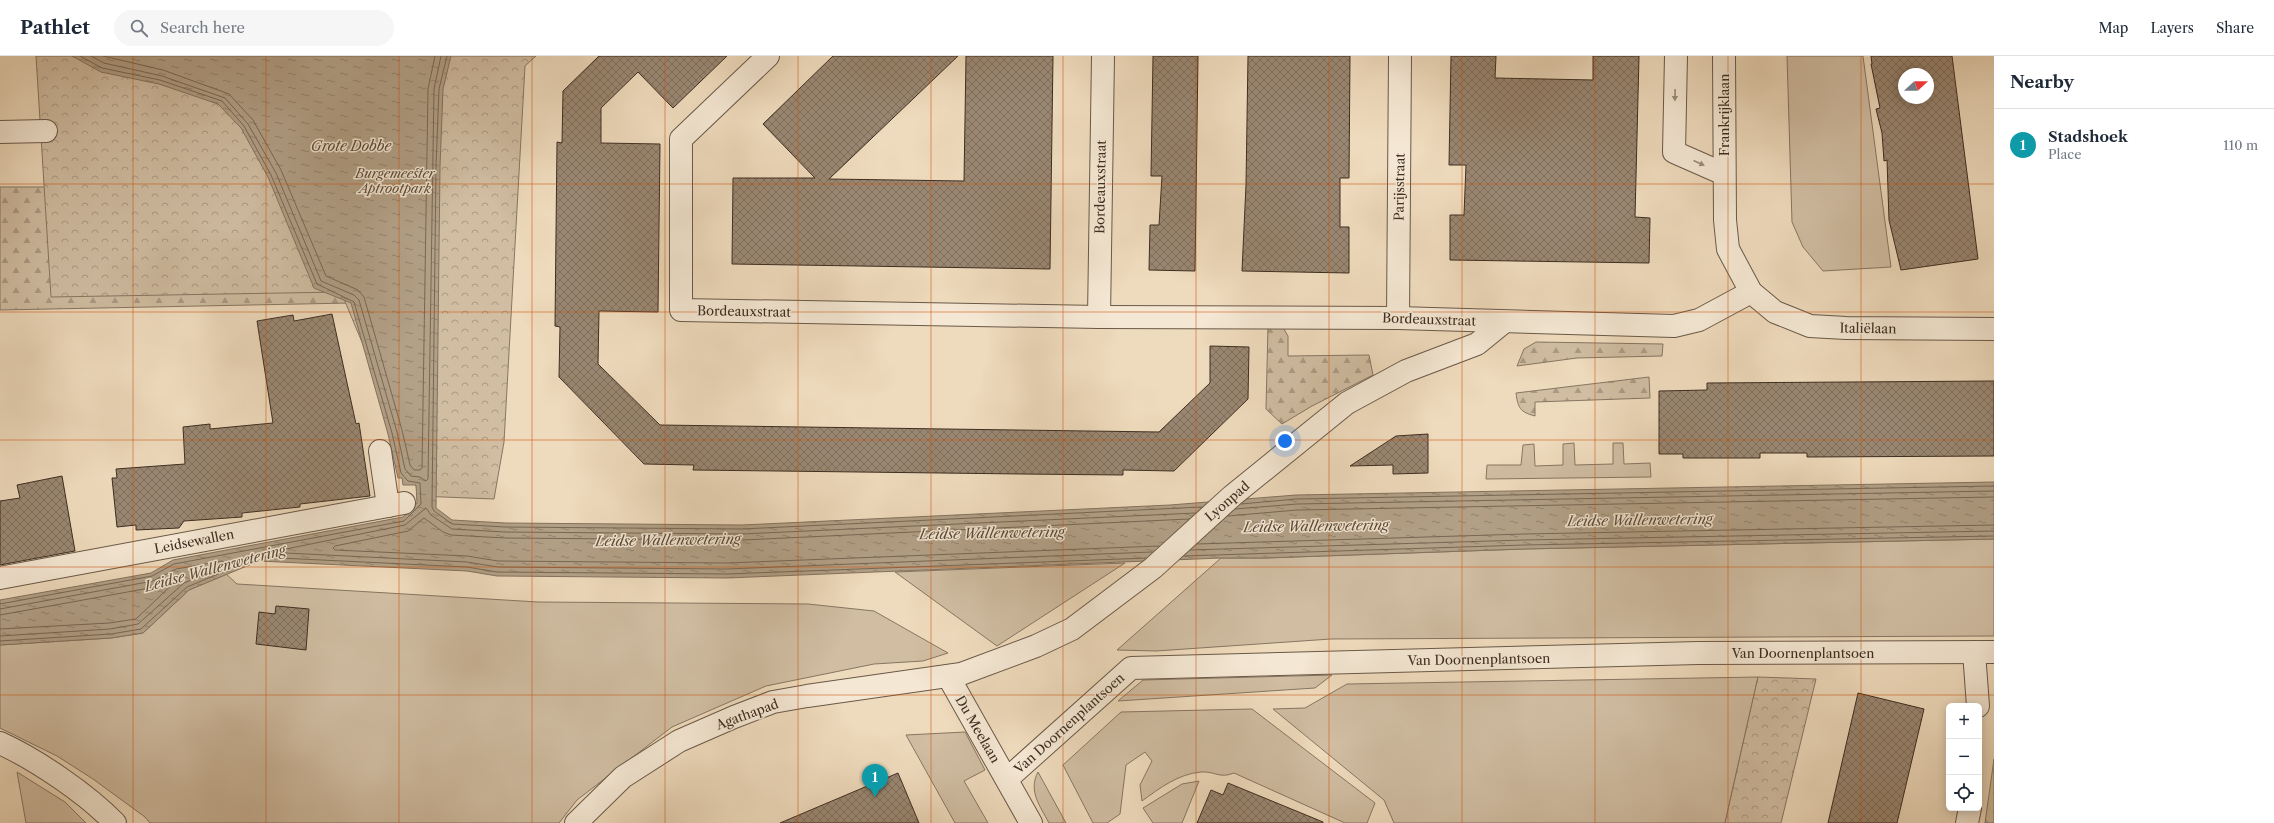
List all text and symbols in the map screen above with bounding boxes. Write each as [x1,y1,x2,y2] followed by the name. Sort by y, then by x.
[114,10,394,46] search box
[20,16,90,39] text: Pathlet
[128,17,150,39] icon: search
[160,18,245,37] text: Search here
[2098,19,2128,37] text: Map
[2150,19,2194,37] text: Layers
[2216,19,2254,37] text: Share
[1898,68,1934,104] north arrow
[2010,72,2074,92] text: Nearby
[1716,74,1732,156] street label: Frankrijklaan
[1672,89,1678,102] one-way arrow
[2048,127,2128,146] text: Stadshoek
[311,137,392,155] water label: Grote Dobbe
[2020,137,2026,153] text: 1
[2223,137,2258,153] text: 110 m
[1091,140,1109,234] street label: Bordeauxstraat
[2048,146,2081,162] text: Place
[1390,152,1408,221] street label: Parijsstraat
[1694,160,1705,166] one-way arrow
[354,165,436,196] park label: Burgemeester Aptrootpark
[697,302,791,320] street label: Bordeauxstraat
[1382,309,1477,329] street label: Bordeauxstraat
[1839,320,1897,336] street label: Italiëlaan
[1275,431,1295,451] your location
[1202,477,1253,525] street label: Lyonpad
[1566,510,1715,530] water label: Leidse Wallenwetering
[1242,516,1391,536] water label: Leidse Wallenwetering
[918,523,1067,543] water label: Leidse Wallenwetering
[153,525,235,557] street label: Leidsewallen
[594,530,743,550] water label: Leidse Wallenwetering
[141,540,289,596] water label: Leidse Wallenwetering
[1731,645,1874,661] street label: Van Doornenplantsoen
[1407,650,1550,668] street label: Van Doornenplantsoen
[1010,669,1127,777] street label: Van Doornenplantsoen
[952,692,1004,766] street label: Du Meelaan
[712,695,781,733] street label: Agathapad
[1946,703,1982,811] map controls
[1946,703,1982,739] button: +
[1946,739,1982,775] button: −
[862,764,888,797] pin: 1
[1946,775,1982,811] button: locate

